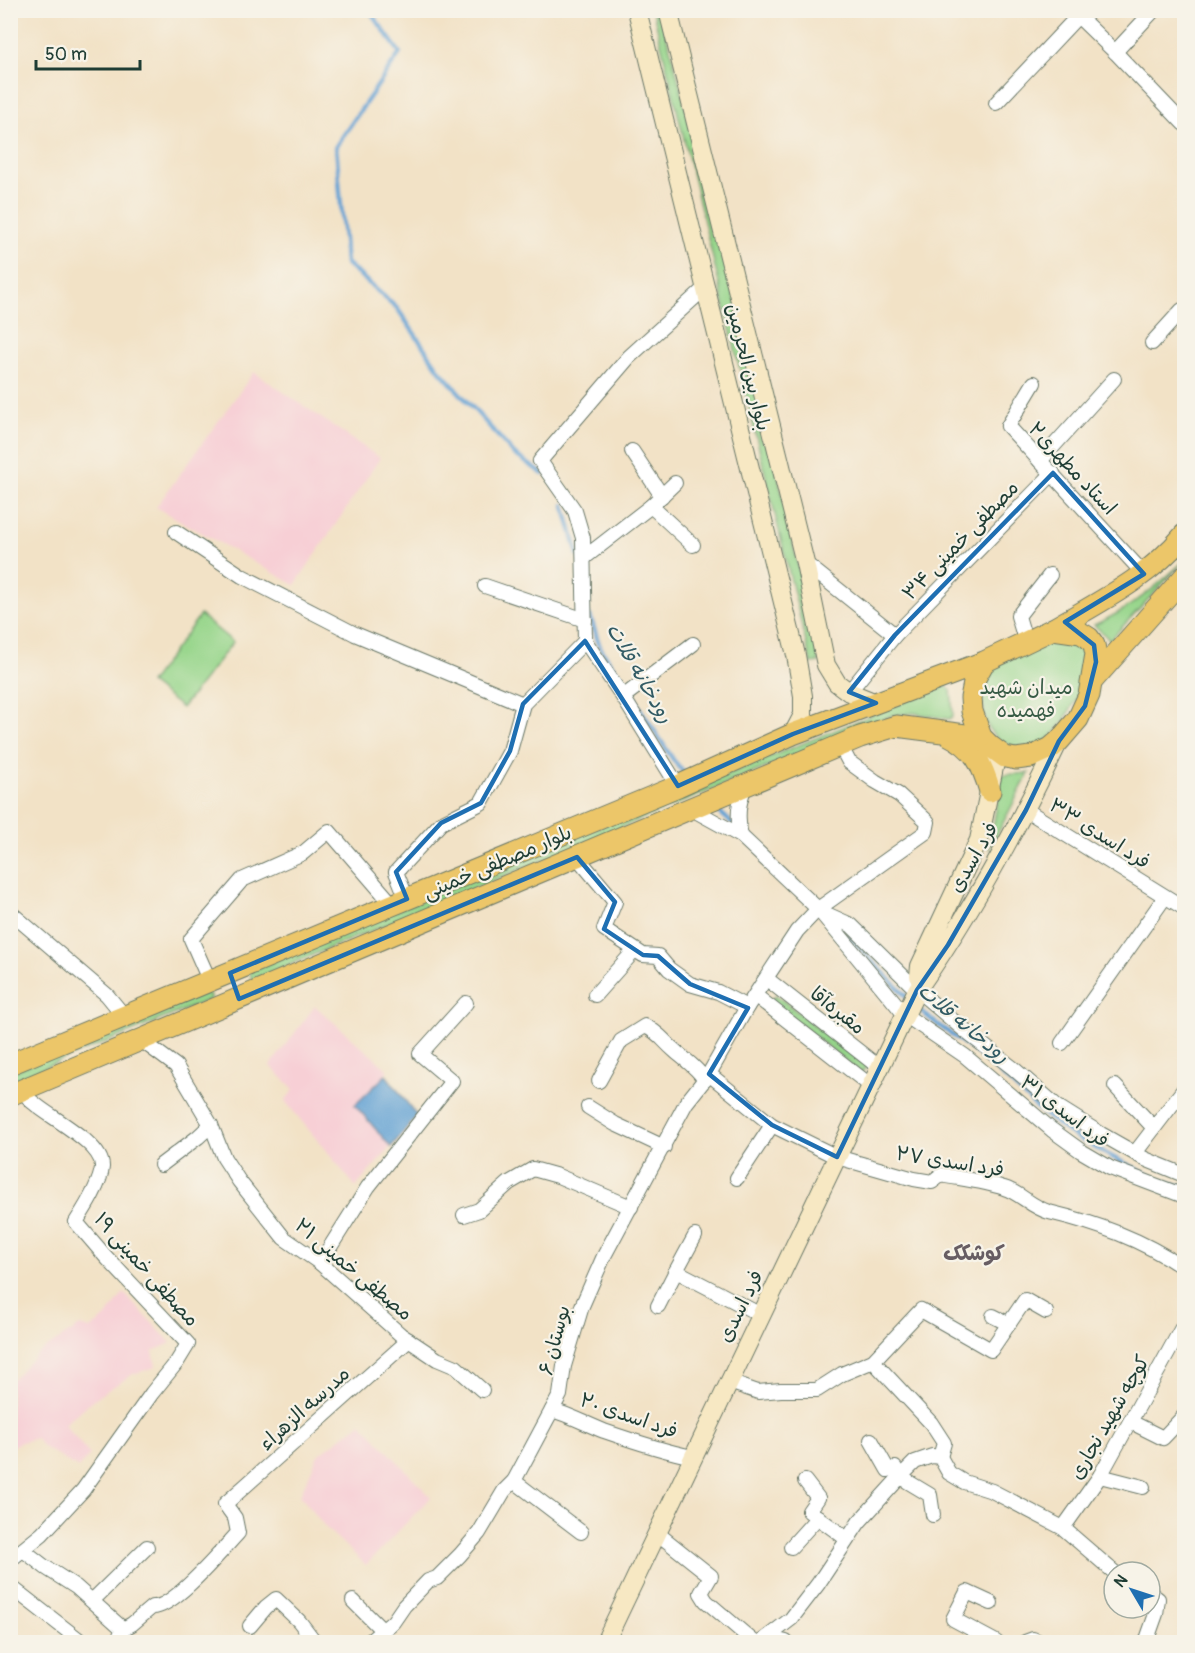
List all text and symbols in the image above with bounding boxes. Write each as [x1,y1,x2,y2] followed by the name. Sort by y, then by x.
[36,33,140,71] scale bar
[45,43,87,66] text: 50 m
[721,301,776,433] street label: بلوار بین الحرمین
[1023,417,1122,520] street label: استاد مطهری۲
[897,475,1024,605] street label: مصطفی خمینی ۳۴
[600,618,679,728] water label: رودخانه قلات
[979,675,1073,723] park label: میدان شهید فهمیده
[1045,792,1155,874] street label: فرد اسدی ۳۳
[943,817,1004,897] street label: فرد اسدی
[419,820,575,905] street label: بلوار مصطفی خمینی
[912,977,1015,1070] water label: رودخانه قلات
[805,981,870,1040] street label: مقبره‌آقا
[1015,1070,1114,1153] street label: فرد اسدی ۳۱
[894,1141,1006,1182] street label: فرد اسدی ۲۷
[89,1207,205,1332] street label: مصطفی خمینی ۱۹
[290,1213,418,1326] street label: مصطفی خمینی ۲۱
[943,1240,1005,1267] district label: کوشکک
[712,1266,769,1346] street label: فرد اسدی
[533,1303,576,1378] street label: بوستان ۶
[1064,1351,1155,1484] street label: کوچه شهید ‌نجاری
[254,1361,355,1456] street label: مدرسه الزهراء
[577,1387,681,1444] street label: فرد اسدی ۲۰
[1102,1560,1162,1620] north arrow
[1110,1571,1132,1592] text: N

